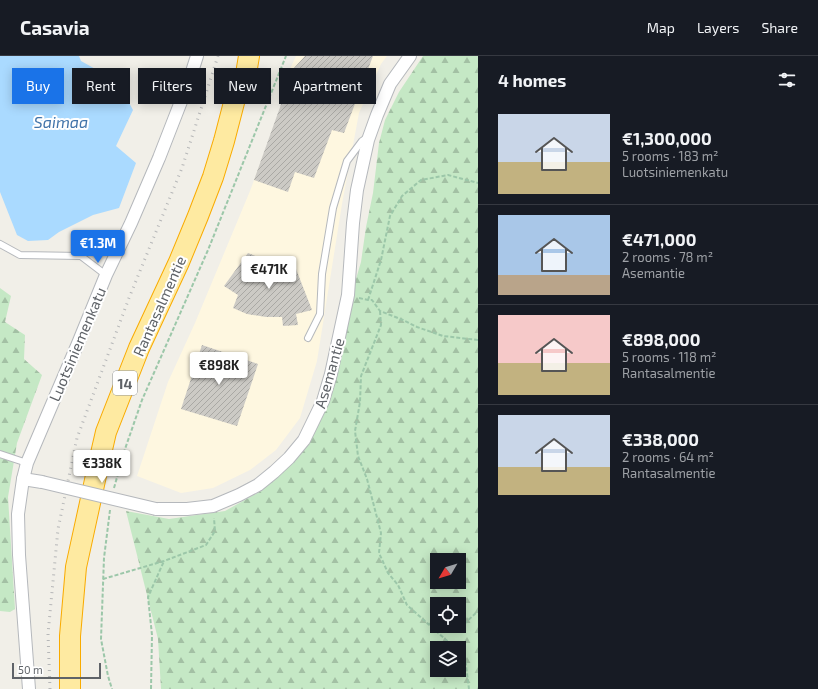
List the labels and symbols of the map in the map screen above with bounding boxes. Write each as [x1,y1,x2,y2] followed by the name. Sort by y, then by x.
[34,112,88,131] water label: Saimaa
[70,230,126,264] pin: €1.3M
[129,253,189,359] street label: Rantasalmentie
[241,256,297,290] pin: €471K
[45,284,109,404] street label: Luotsiniemenkatu
[310,336,348,410] street label: Asemantie
[191,352,247,386] pin: €898K
[113,371,137,395] road number: 14
[74,450,130,484] pin: €338K
[430,553,466,589] north arrow
[12,661,101,680] scale bar

